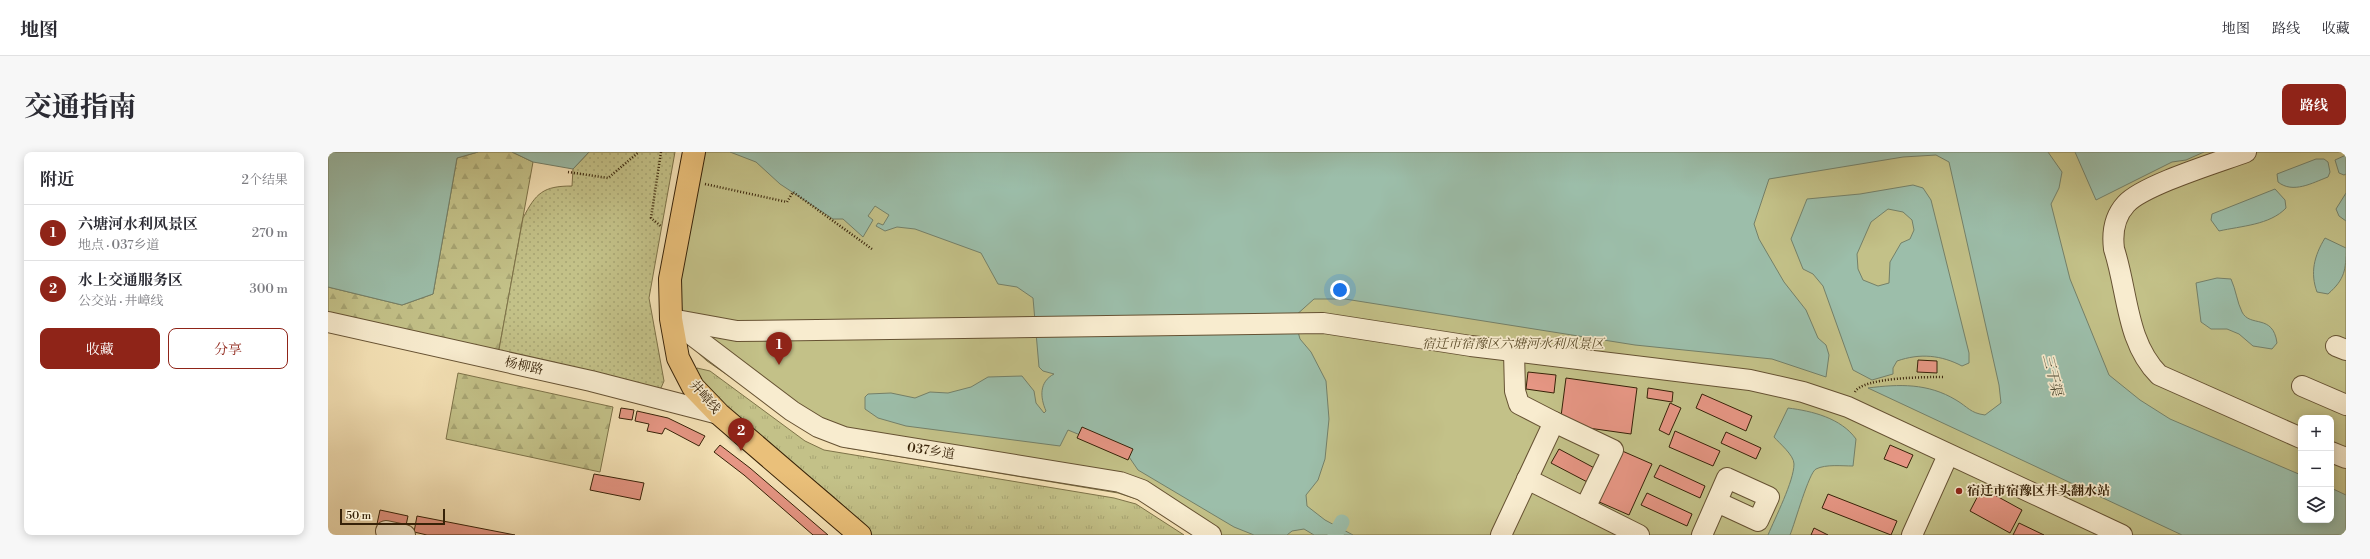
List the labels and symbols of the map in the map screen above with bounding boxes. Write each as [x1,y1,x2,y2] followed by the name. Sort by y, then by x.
[1330,280,1350,300] your location
[766,332,792,365] pin: 1
[1422,336,1606,352] park label: 宿迁市宿豫区六塘河水利风景区
[2038,352,2066,399] water label: 三干渠
[503,354,545,378] street label: 杨柳路
[686,377,724,417] street label: 井嶂线
[728,418,754,451] pin: 2
[906,439,956,463] street label: 037乡道
[1967,483,2110,499] place label: 宿迁市宿豫区井头翻水站
[1954,486,1964,496] marker: 宿迁市宿豫区井头翻水站
[340,507,445,526] scale bar

